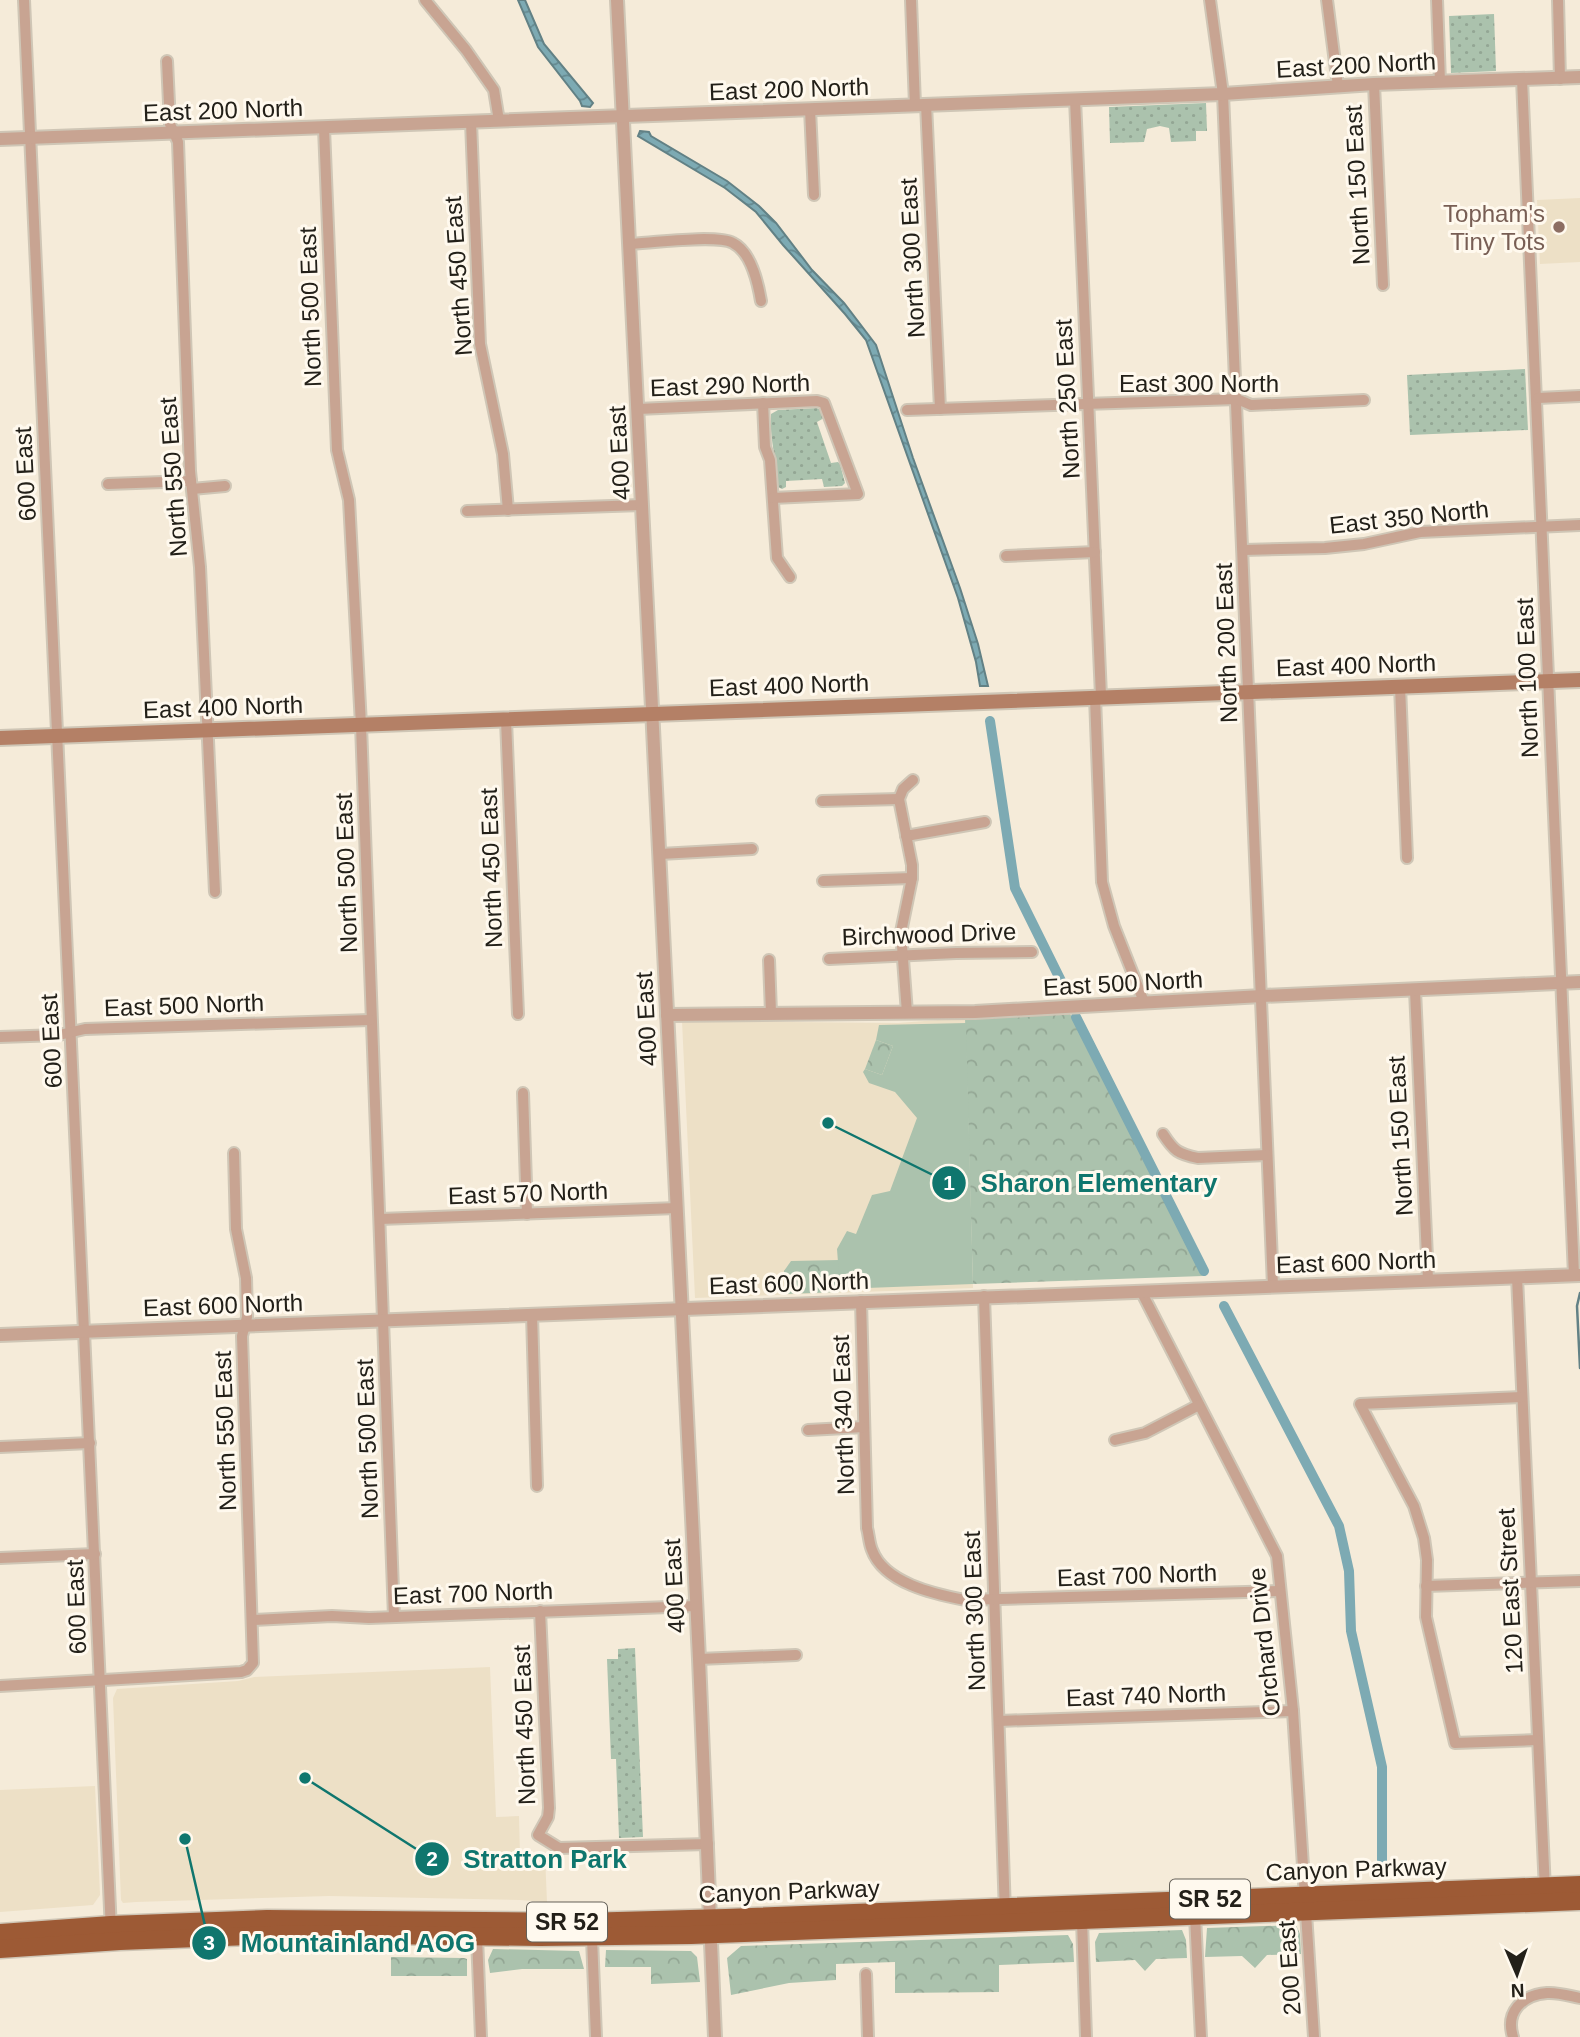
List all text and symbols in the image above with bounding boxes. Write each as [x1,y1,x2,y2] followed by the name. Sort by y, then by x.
[1275,47,1437,83] street label: East 200 North
[709,73,869,105] street label: East 200 North
[143,94,303,126] street label: East 200 North
[1339,104,1375,266] street label: North 150 East
[894,177,930,339] street label: North 300 East
[439,195,477,357] street label: North 450 East
[1443,200,1545,255] place label: Topham's Tiny Tots
[1551,219,1567,235] marker: Topham's Tiny Tots
[294,226,326,387] street label: North 500 East
[1049,318,1085,480] street label: North 250 East
[650,369,810,401] street label: East 290 North
[1119,370,1279,397] street label: East 300 North
[154,396,192,558] street label: North 550 East
[603,405,635,501] street label: 400 East
[9,426,41,522] street label: 600 East
[1328,495,1490,539] street label: East 350 North
[1210,562,1242,723] street label: North 200 East
[1511,597,1543,758] street label: North 100 East
[1276,649,1436,681] street label: East 400 North
[709,669,869,701] street label: East 400 North
[143,691,303,723] street label: East 400 North
[475,787,507,948] street label: North 450 East
[330,792,362,953] street label: North 500 East
[841,917,1017,951] street label: Birchwood Drive
[1042,965,1204,1001] street label: East 500 North
[630,971,662,1067] street label: 400 East
[104,989,264,1021] street label: East 500 North
[35,993,67,1089] street label: 600 East
[1382,1055,1418,1217] street label: North 150 East
[932,1159,1232,1206] callout: Sharon Elementary
[981,1168,1218,1198] text: Sharon Elementary
[943,1171,955,1194] text: 1
[448,1177,608,1209] street label: East 570 North
[1276,1246,1436,1278] street label: East 600 North
[709,1267,869,1299] street label: East 600 North
[143,1289,303,1321] street label: East 600 North
[827,1334,859,1495] street label: North 340 East
[209,1350,241,1511] street label: North 550 East
[351,1358,383,1519] street label: North 500 East
[1492,1507,1528,1674] street label: 120 East Street
[958,1530,990,1691] street label: North 300 East
[658,1538,690,1634] street label: 400 East
[61,1559,91,1655] street label: 600 East
[1057,1559,1217,1591] street label: East 700 North
[1243,1566,1285,1718] street label: Orchard Drive
[393,1577,553,1609] street label: East 700 North
[508,1644,540,1805] street label: North 450 East
[1066,1679,1226,1711] street label: East 740 North
[414,1836,640,1883] callout: Stratton Park
[463,1844,627,1874] text: Stratton Park
[426,1847,438,1870] text: 2
[1265,1852,1447,1886] street label: Canyon Parkway
[698,1874,880,1908] street label: Canyon Parkway
[1170,1880,1250,1918] road number: SR 52
[527,1902,607,1941] road number: SR 52
[1272,1919,1306,2016] street label: 200 East
[192,1920,490,1967] callout: Mountainland AOG
[241,1928,475,1958] text: Mountainland AOG
[203,1931,215,1954] text: 3
[1482,1939,1552,2009] north arrow
[1510,1980,1525,2001] text: N

